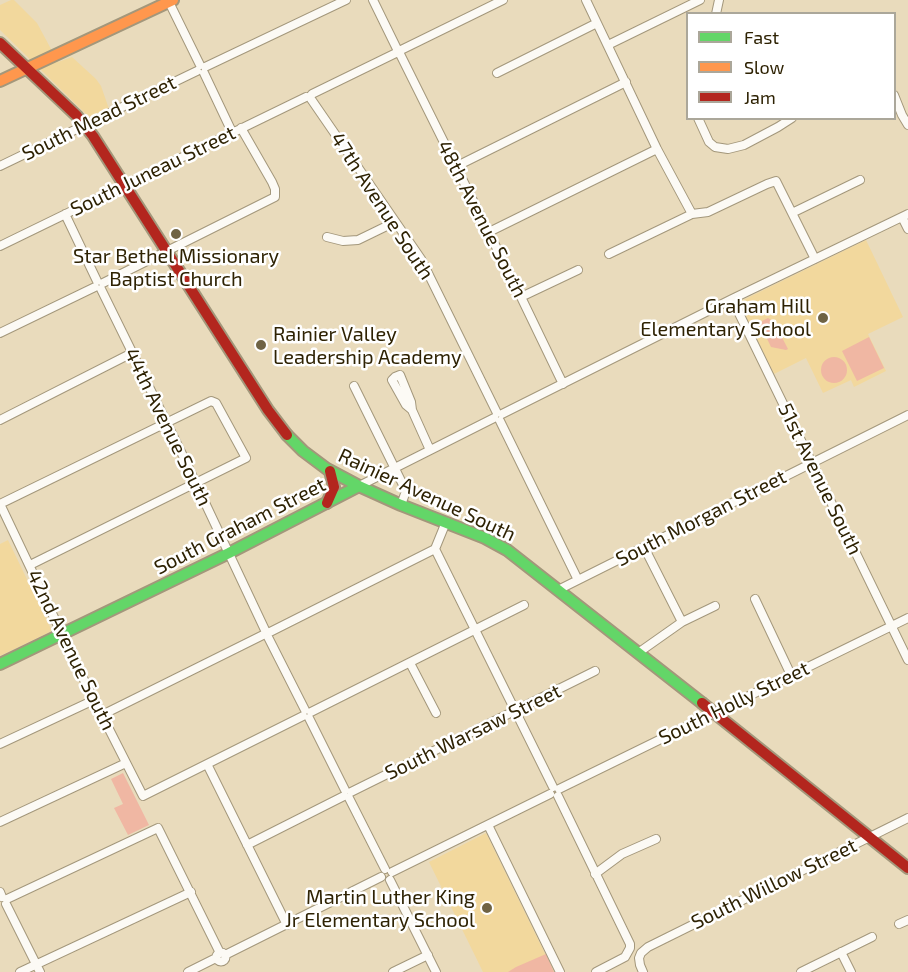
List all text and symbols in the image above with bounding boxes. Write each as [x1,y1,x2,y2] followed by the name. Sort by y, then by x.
[686,12,896,120] legend
[744,26,779,48] text: Fast
[744,56,784,78] text: Slow
[18,70,180,166] street label: South Mead Street
[744,86,776,108] text: Jam
[67,121,239,221] street label: South Juneau Street
[325,128,439,284] street label: 47th Avenue South
[432,137,532,301] street label: 48th Avenue South
[169,227,183,241] marker: Star Bethel Missionary Baptist Church
[73,244,279,291] place label: Star Bethel Missionary Baptist Church
[640,294,811,341] place label: Graham Hill Elementary School
[816,311,830,325] marker: Graham Hill Elementary School
[273,322,461,369] place label: Rainier Valley Leadership Academy
[254,338,268,352] marker: Rainier Valley Leadership Academy
[119,344,217,510] street label: 44th Avenue South
[773,399,867,559] street label: 51st Avenue South
[335,443,519,547] street label: Rainier Avenue South
[612,465,790,571] street label: South Morgan Street
[150,472,330,580] street label: South Graham Street
[22,566,120,734] street label: 42nd Avenue South
[655,656,813,750] street label: South Holly Street
[381,679,565,785] street label: South Warsaw Street
[687,833,861,935] street label: South Willow Street
[285,885,475,932] place label: Martin Luther King Jr Elementary School
[480,901,494,915] marker: Martin Luther King Jr Elementary School

